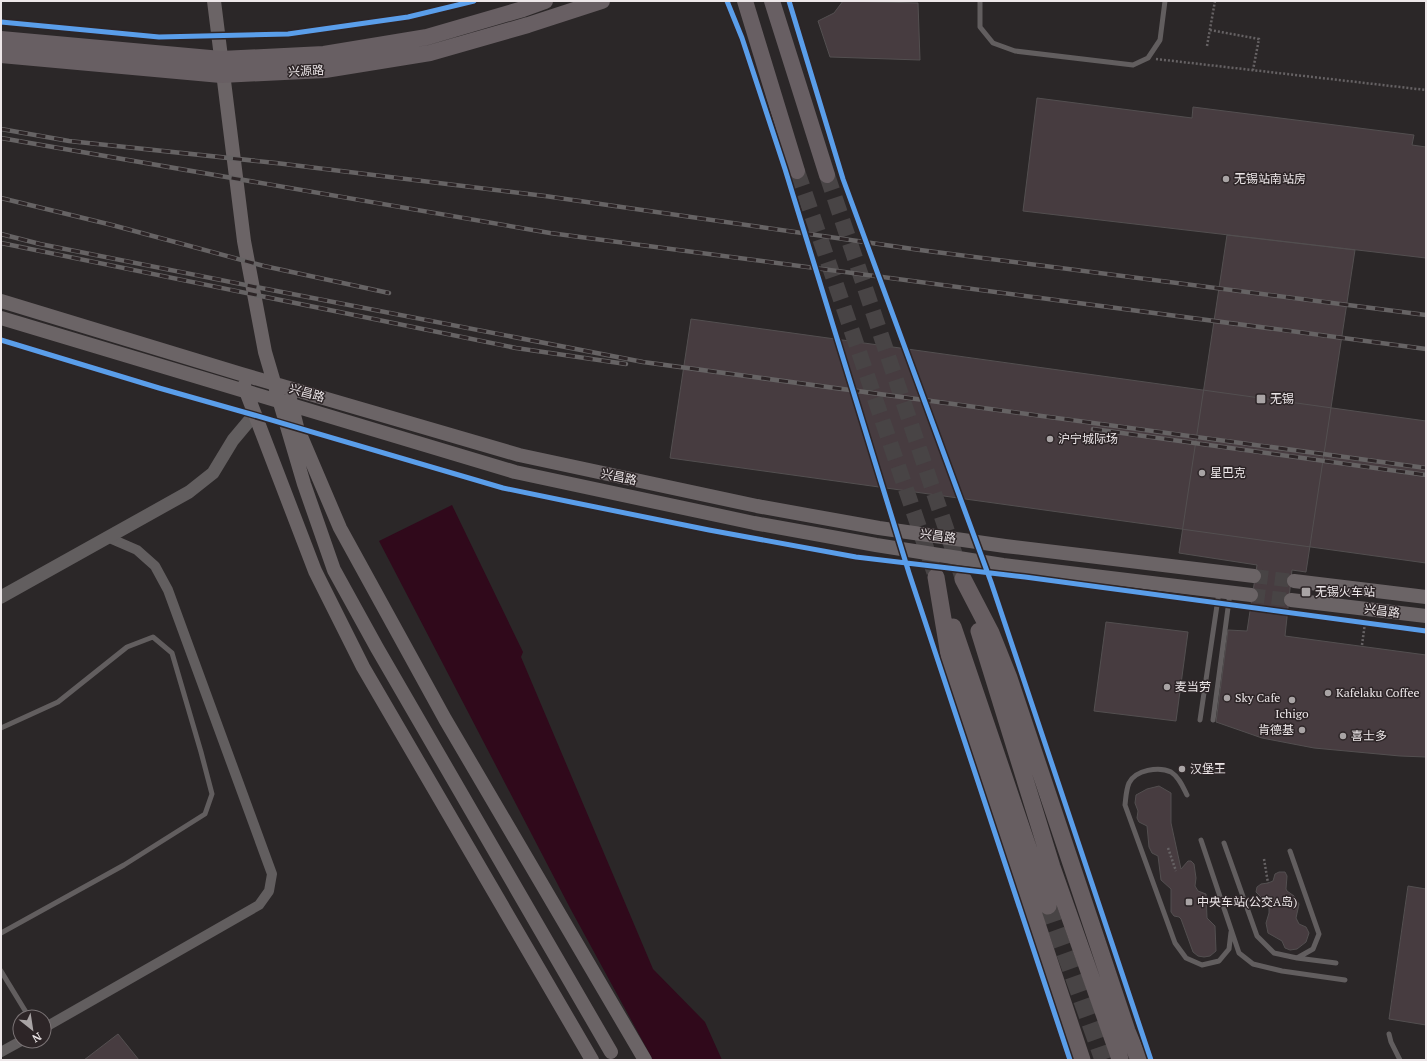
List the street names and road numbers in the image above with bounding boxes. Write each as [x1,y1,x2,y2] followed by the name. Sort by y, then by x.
[288,62,324,79] street label: 兴源路
[288,380,327,405] street label: 兴昌路
[600,465,638,488] street label: 兴昌路
[919,526,957,545] street label: 兴昌路
[1363,601,1401,620] street label: 兴昌路

